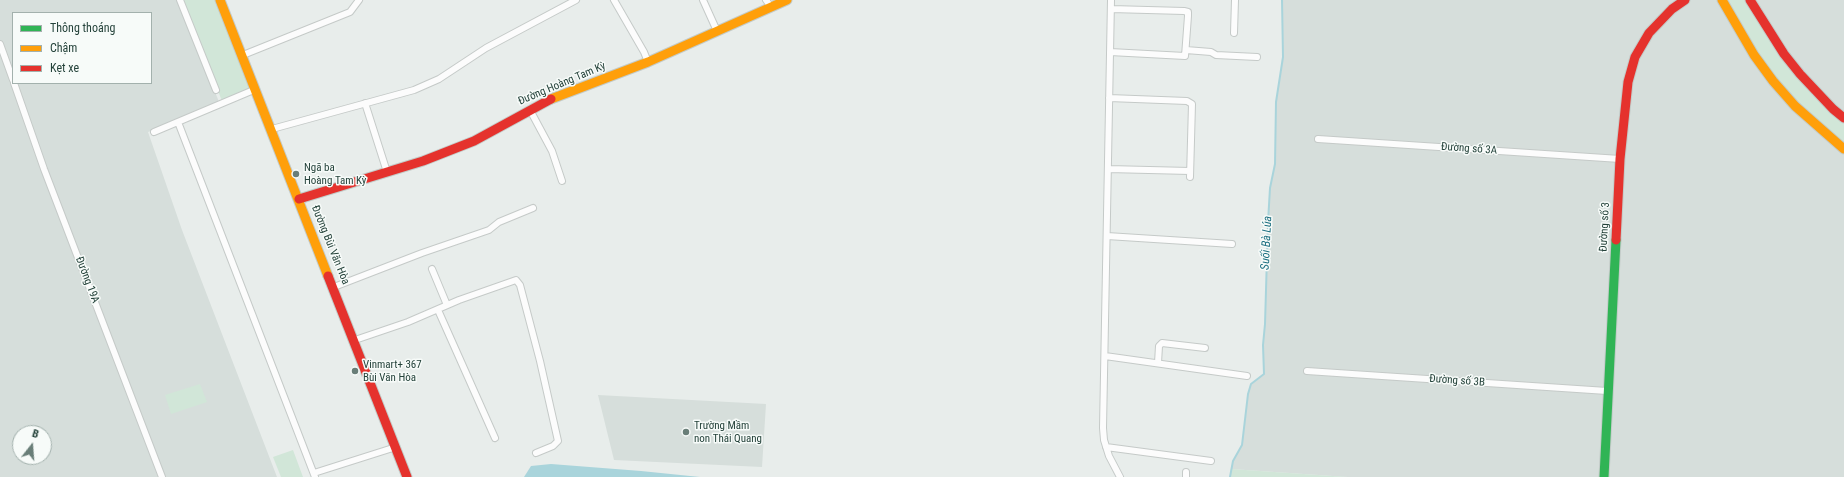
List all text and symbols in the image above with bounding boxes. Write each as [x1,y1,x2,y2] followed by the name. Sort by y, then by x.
[12,12,152,84] legend
[50,21,115,35] text: Thông thoáng
[50,41,77,55] text: Chậm
[516,60,608,108] street label: Đường Hoàng Tam Kỳ
[50,61,79,75] text: Kẹt xe
[1441,140,1497,158] street label: Đường số 3A
[304,161,366,187] place label: Ngã ba Hoàng Tam Kỳ
[291,169,301,179] marker: Ngã ba Hoàng Tam Kỳ
[1597,202,1613,252] street label: Đường số 3
[308,203,352,287] street label: Đường Bùi Văn Hòa
[1258,216,1276,270] water label: Suối Bà Lúa
[72,255,102,305] street label: Đường 19A
[363,358,422,384] place label: Vinmart+ 367 Bùi Văn Hòa
[350,366,360,376] marker: Vinmart+ 367 Bùi Văn Hòa
[1429,372,1485,390] street label: Đường số 3B
[694,419,762,445] place label: Trường Mầm non Thái Quang
[12,425,52,465] north arrow
[31,427,40,441] text: B
[681,427,691,437] marker: Trường Mầm non Thái Quang

